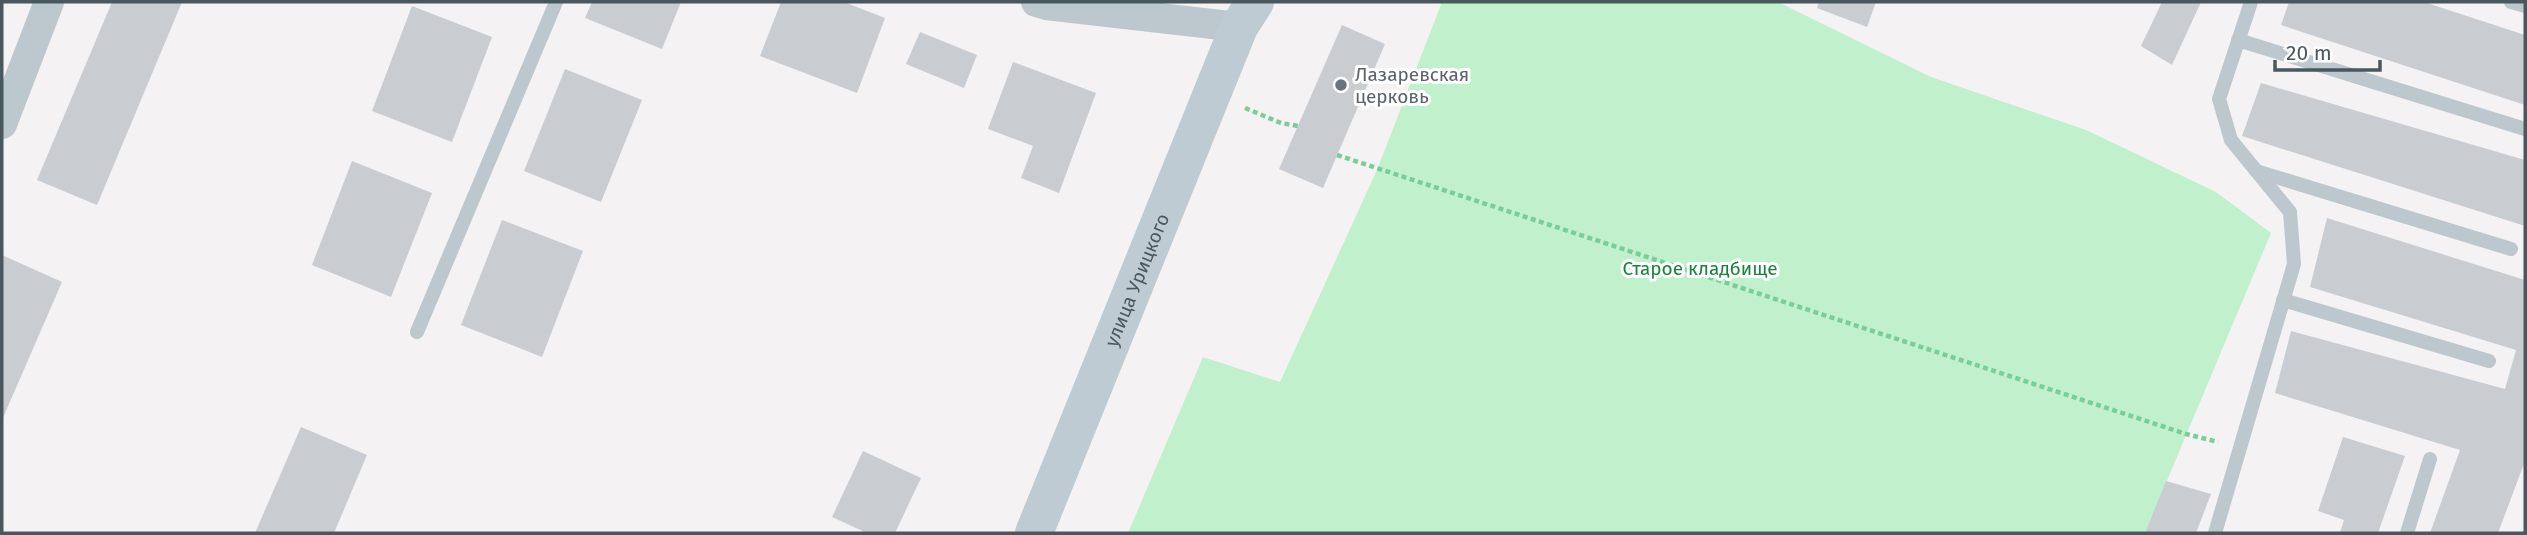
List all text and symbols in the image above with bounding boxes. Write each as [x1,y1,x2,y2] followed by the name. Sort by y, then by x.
[2275,28,2380,72] scale bar
[2286,40,2332,66] text: 20 m
[1355,63,1469,108] place label: Лазаревская церковь
[1333,77,1349,93] marker: Лазаревская церковь
[1100,210,1174,350] street label: улица Урицкого
[1622,257,1778,280] park label: Старое кладбище

